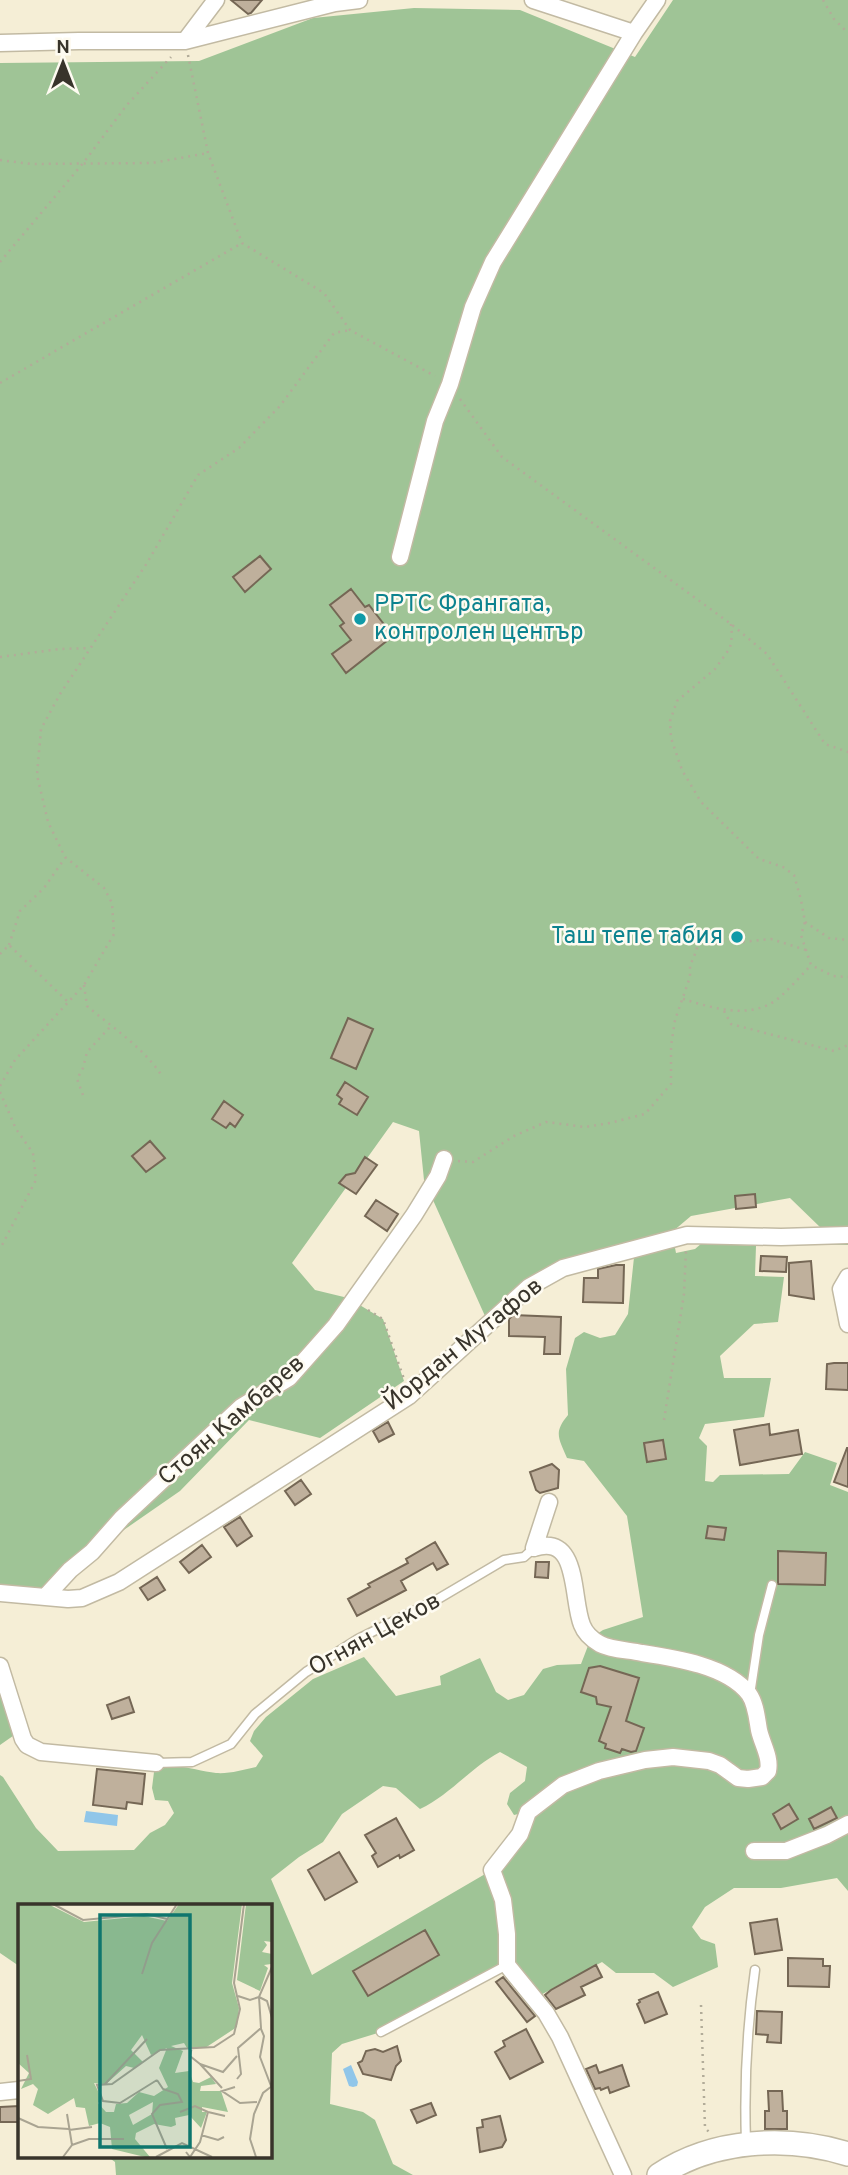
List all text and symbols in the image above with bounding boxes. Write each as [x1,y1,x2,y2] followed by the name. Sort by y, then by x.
[28,28,98,98] north arrow
[56,36,70,60] text: N
[374,590,584,648] place label: РРТС Франгата, контролен център
[352,611,368,627] marker: РРТС Франгата, контролен център
[551,922,723,952] place label: Таш тепе табия
[729,929,745,945] marker: Таш тепе табия
[377,1270,550,1418] street label: Йордан Мутафов
[152,1349,312,1493] street label: Стоян Камбарев
[304,1586,446,1684] street label: Огнян Цеков
[18,1904,271,2158] inset map

